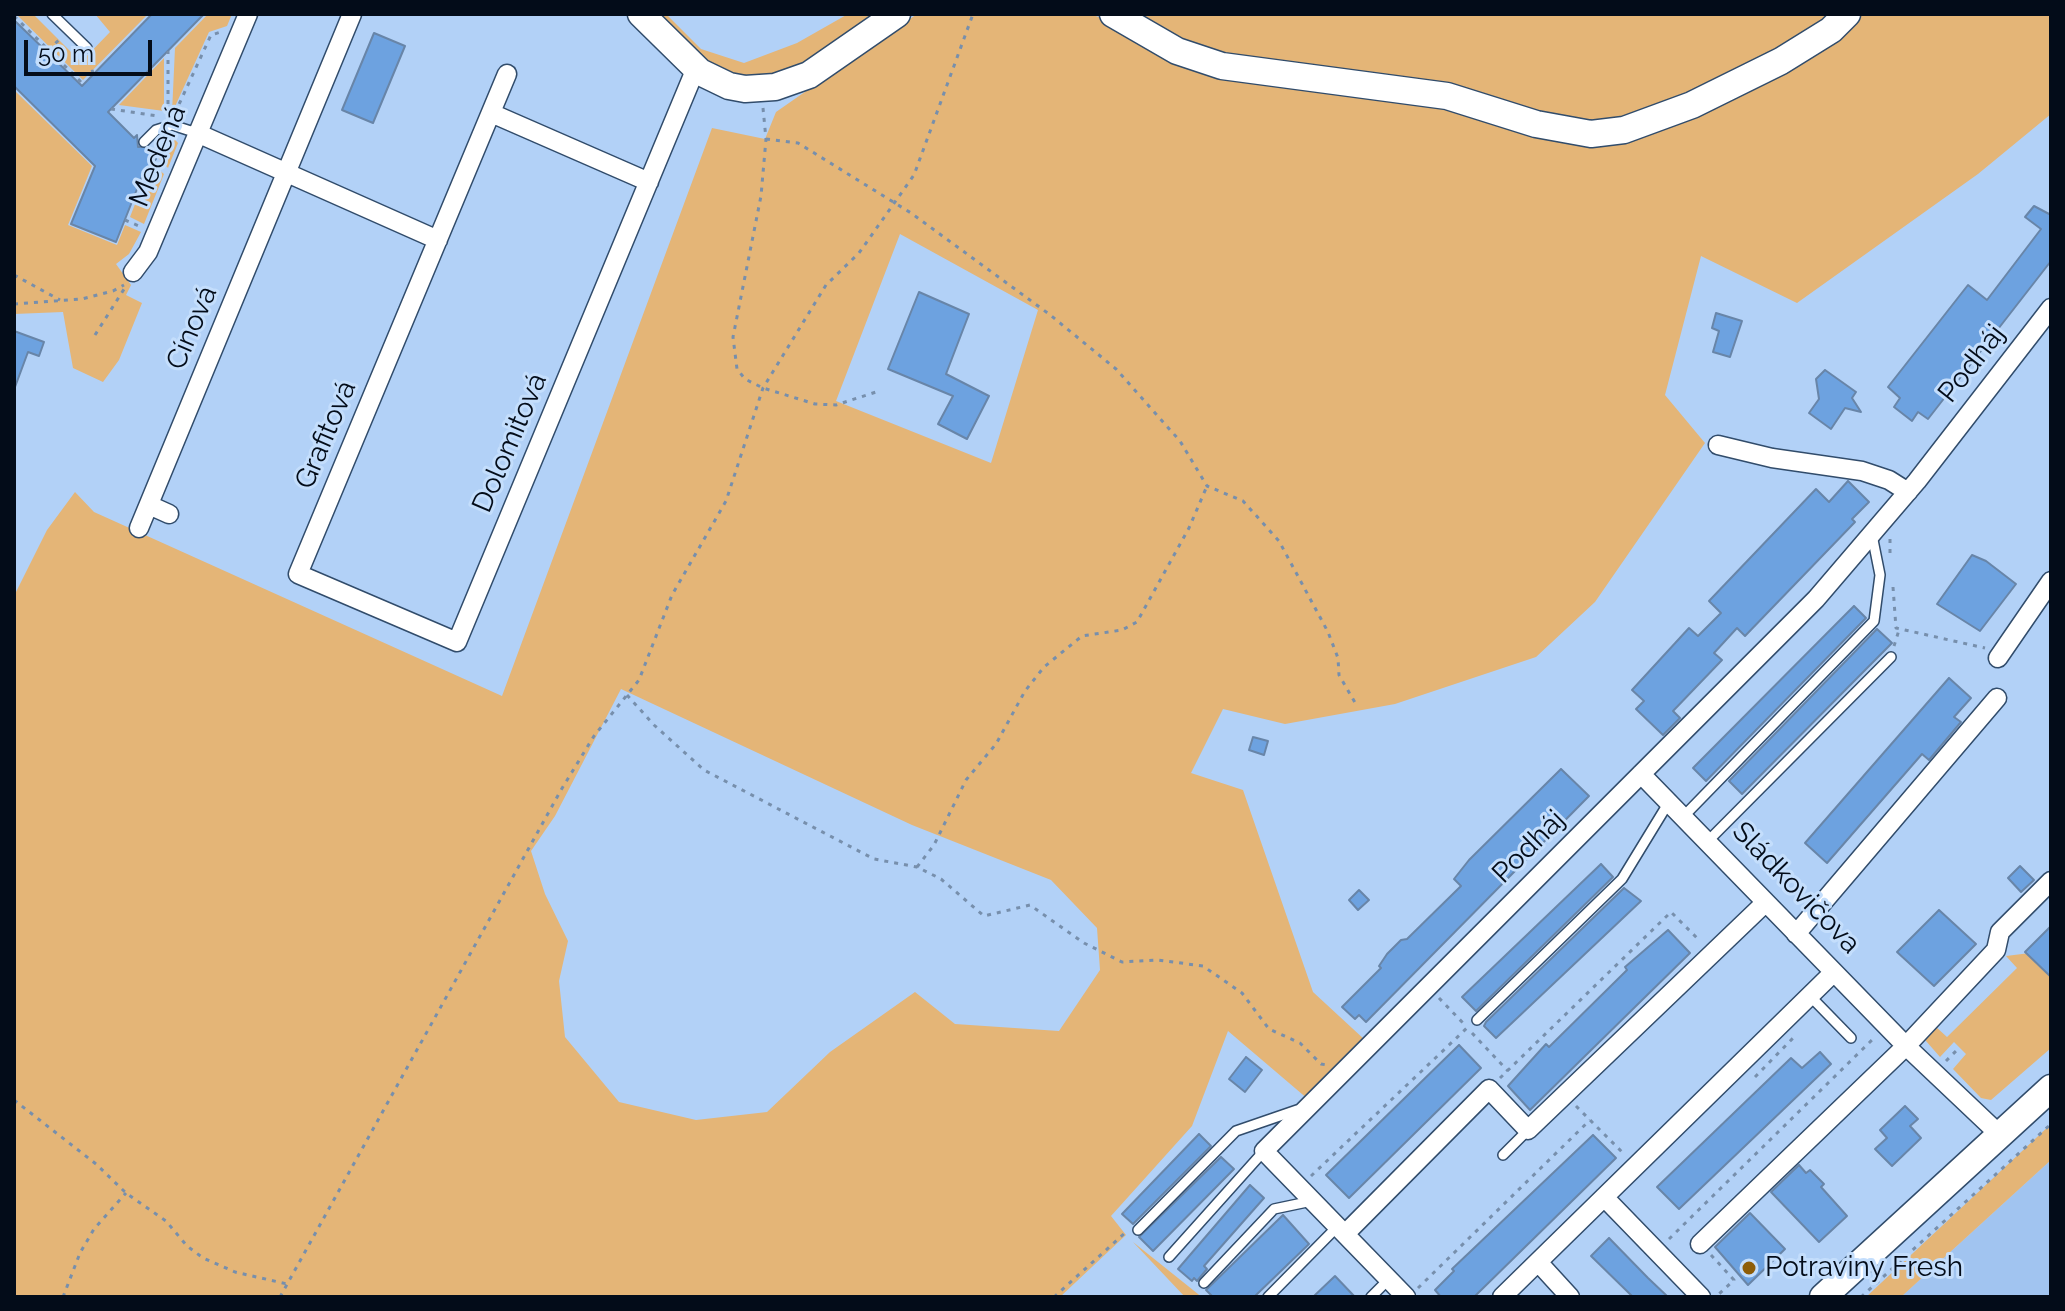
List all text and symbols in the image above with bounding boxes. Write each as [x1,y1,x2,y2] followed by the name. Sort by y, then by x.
[28,24,156,74] scale bar
[38,39,94,68] text: 50 m
[123,100,193,212] street label: Medená
[159,281,225,375] street label: Cínová
[1931,319,2013,409] street label: Podháj
[466,368,554,518] street label: Dolomitová
[288,376,364,494] street label: Grafitová
[1486,804,1572,890] street label: Podháj
[1725,815,1867,961] street label: Sládkovičova
[1765,1251,1963,1285] place label: Potraviny Fresh
[1740,1259,1758,1277] marker: Potraviny Fresh

